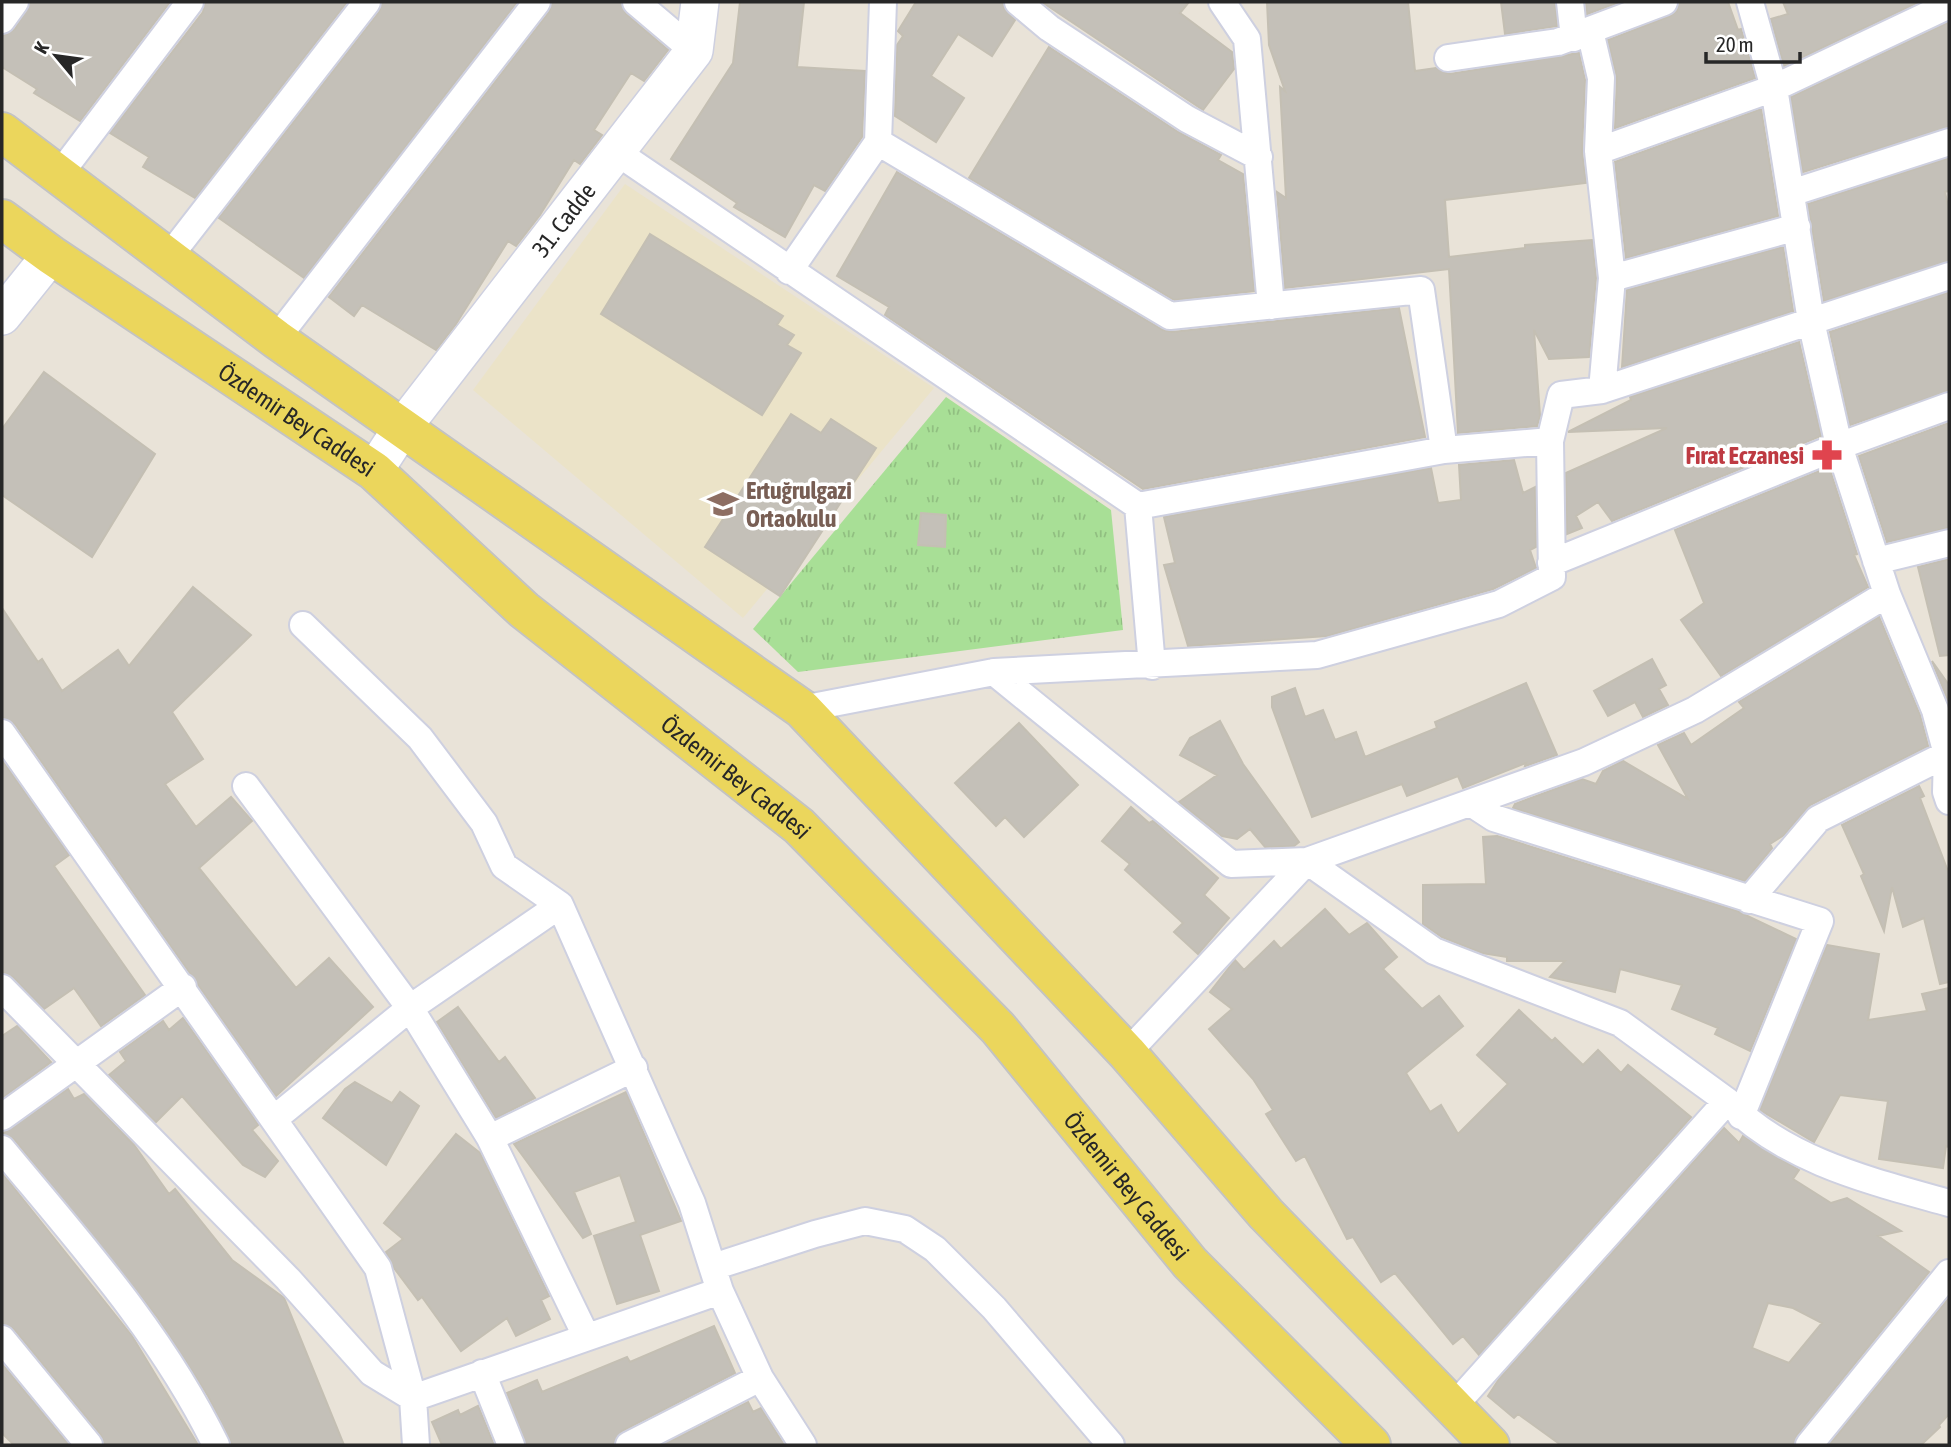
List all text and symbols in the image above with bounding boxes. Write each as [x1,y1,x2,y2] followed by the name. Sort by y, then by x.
[21,21,91,91] north arrow
[1706,21,1800,65] scale bar
[1716,32,1754,56] text: 20 m
[29,38,53,57] text: K
[527,177,600,262] street label: 31. Cadde
[214,358,381,482] street label: Özdemir Bey Caddesi
[1810,438,1844,472] pharmacy icon: Fırat Eczanesi
[1685,442,1804,469] place label: Fırat Eczanesi
[746,477,852,532] place label: Ertuğrulgazi Ortaokulu
[706,487,740,521] school or university icon: Ertuğrulgazi Ortaokulu
[656,710,817,844] street label: Özdemir Bey Caddesi
[1059,1107,1195,1265] street label: Özdemir Bey Caddesi

